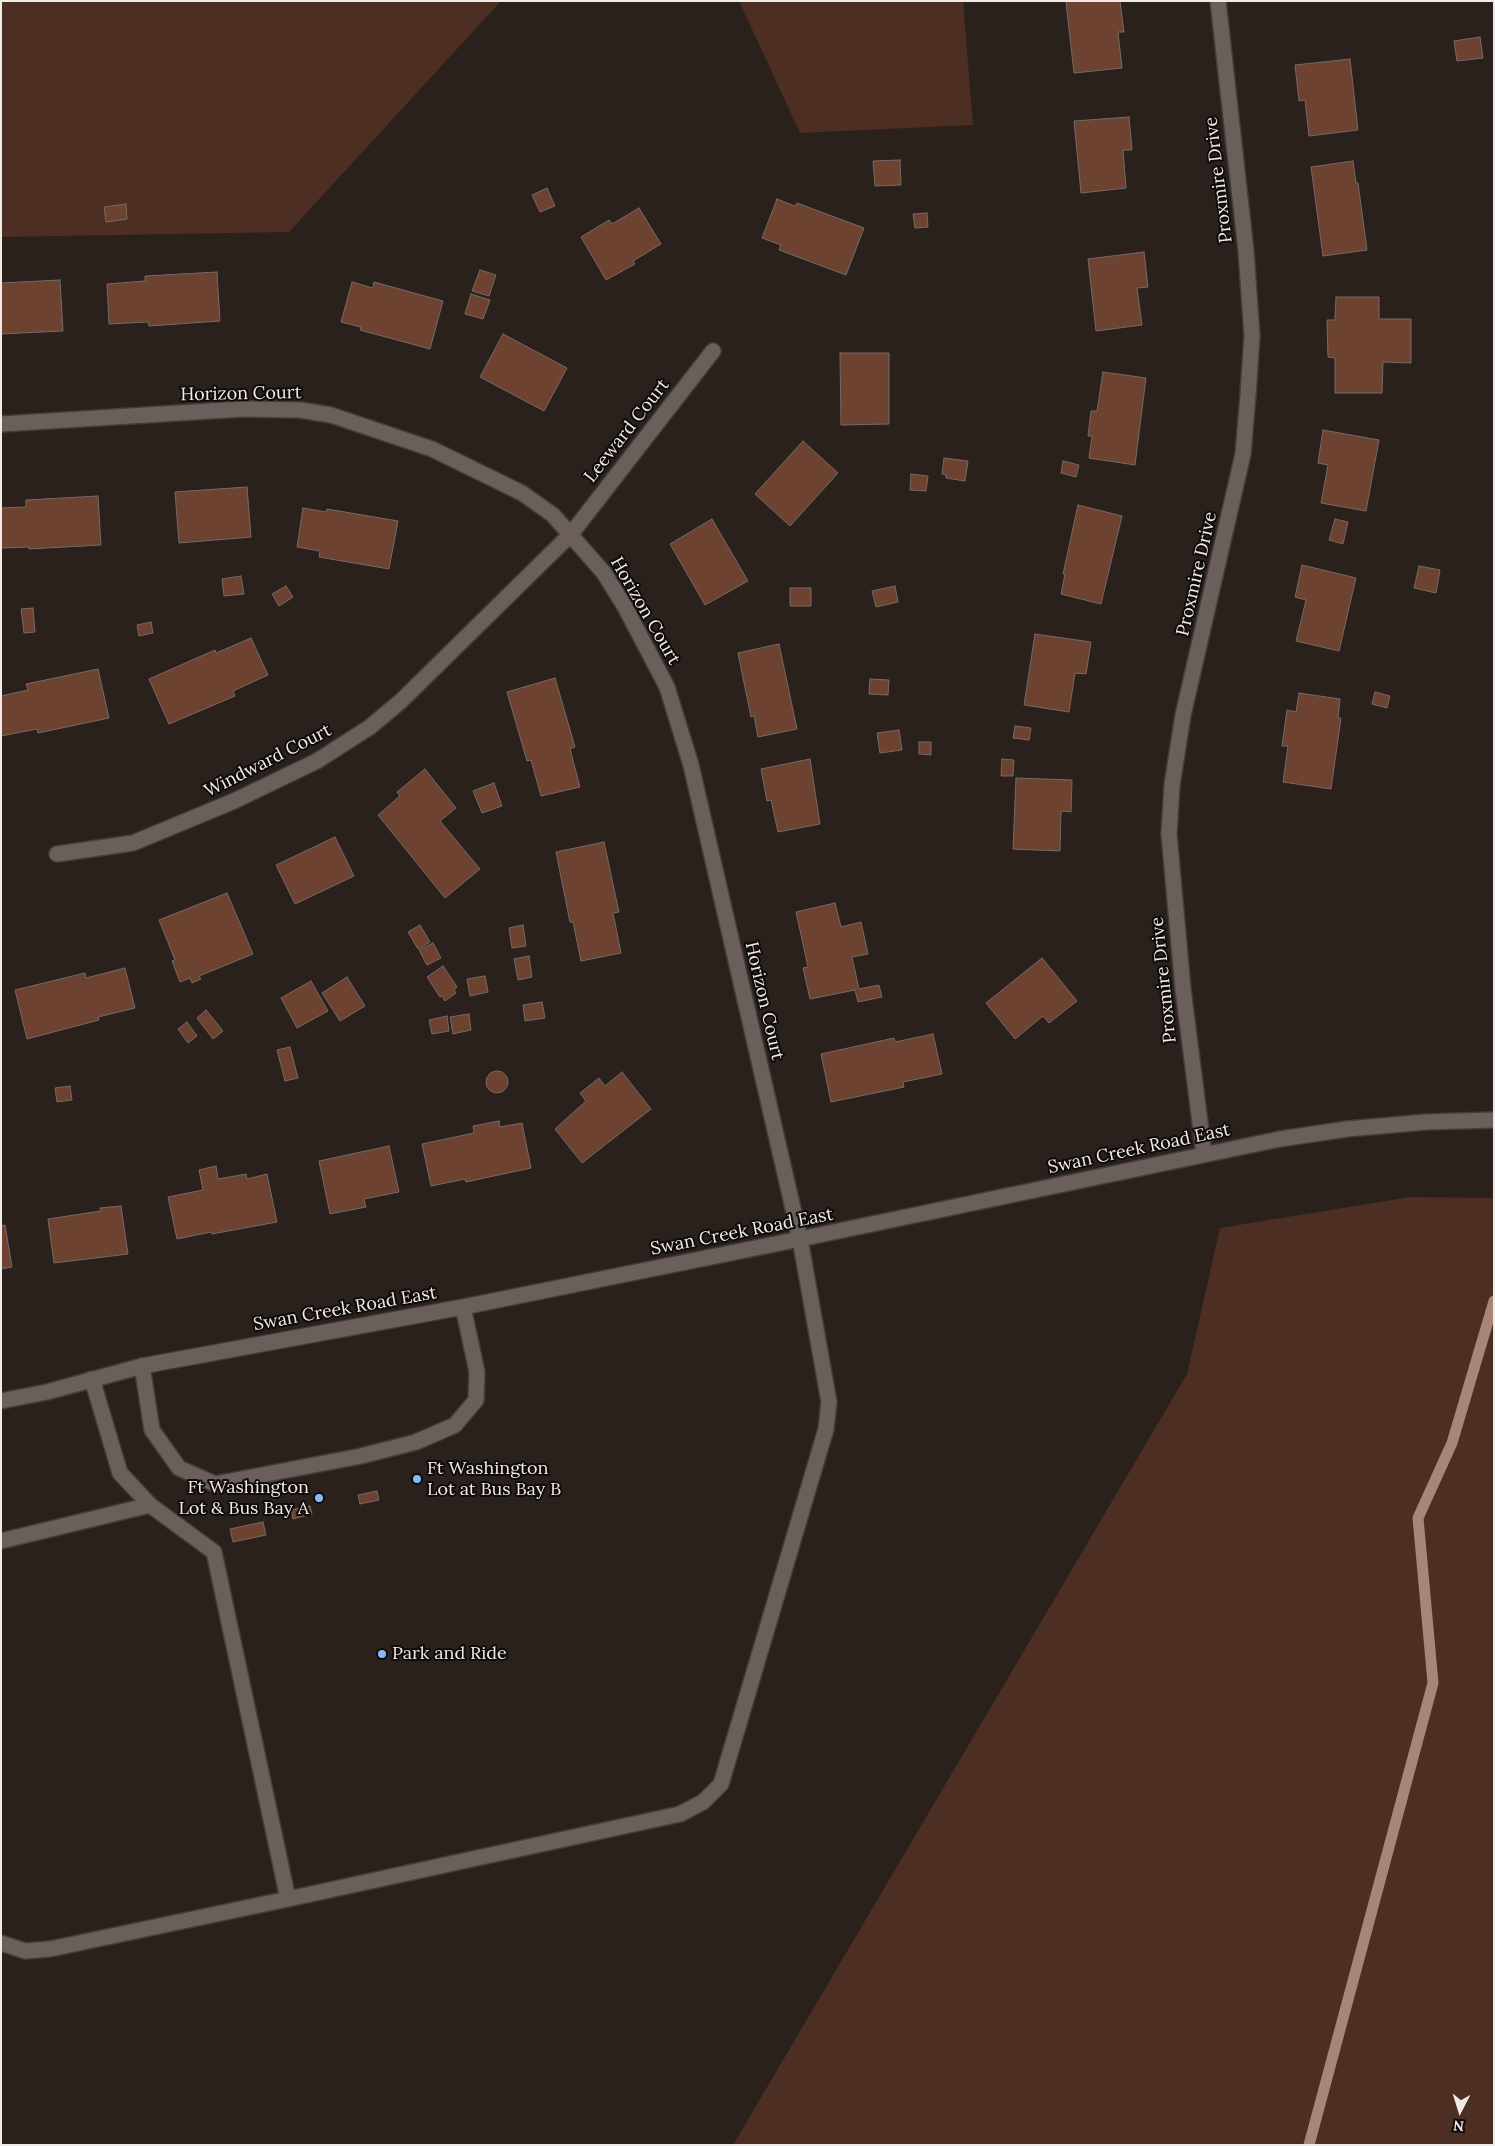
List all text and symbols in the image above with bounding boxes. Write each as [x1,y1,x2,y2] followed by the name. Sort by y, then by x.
[1201,116,1237,244] street label: Proxmire Drive
[580,375,674,487] street label: Leeward Court
[180,382,302,406] street label: Horizon Court
[1172,510,1222,638] street label: Proxmire Drive
[605,553,685,669] street label: Horizon Court
[201,720,335,802] street label: Windward Court
[1147,916,1181,1044] street label: Proxmire Drive
[740,940,788,1062] street label: Horizon Court
[1046,1119,1232,1179] street label: Swan Creek Road East
[649,1204,835,1260] street label: Swan Creek Road East
[252,1282,438,1336] street label: Swan Creek Road East
[427,1458,561,1500] place label: Ft Washington Lot at Bus Bay B
[411,1473,423,1485] marker: Ft Washington Lot at Bus Bay B
[178,1477,309,1520] place label: Ft Washington Lot & Bus Bay A
[313,1492,325,1504] marker: Ft Washington Lot & Bus Bay A
[392,1643,507,1665] place label: Park and Ride
[376,1648,388,1660] marker: Park and Ride
[1435,2086,1485,2136] north arrow
[1453,2117,1465,2135] text: N

